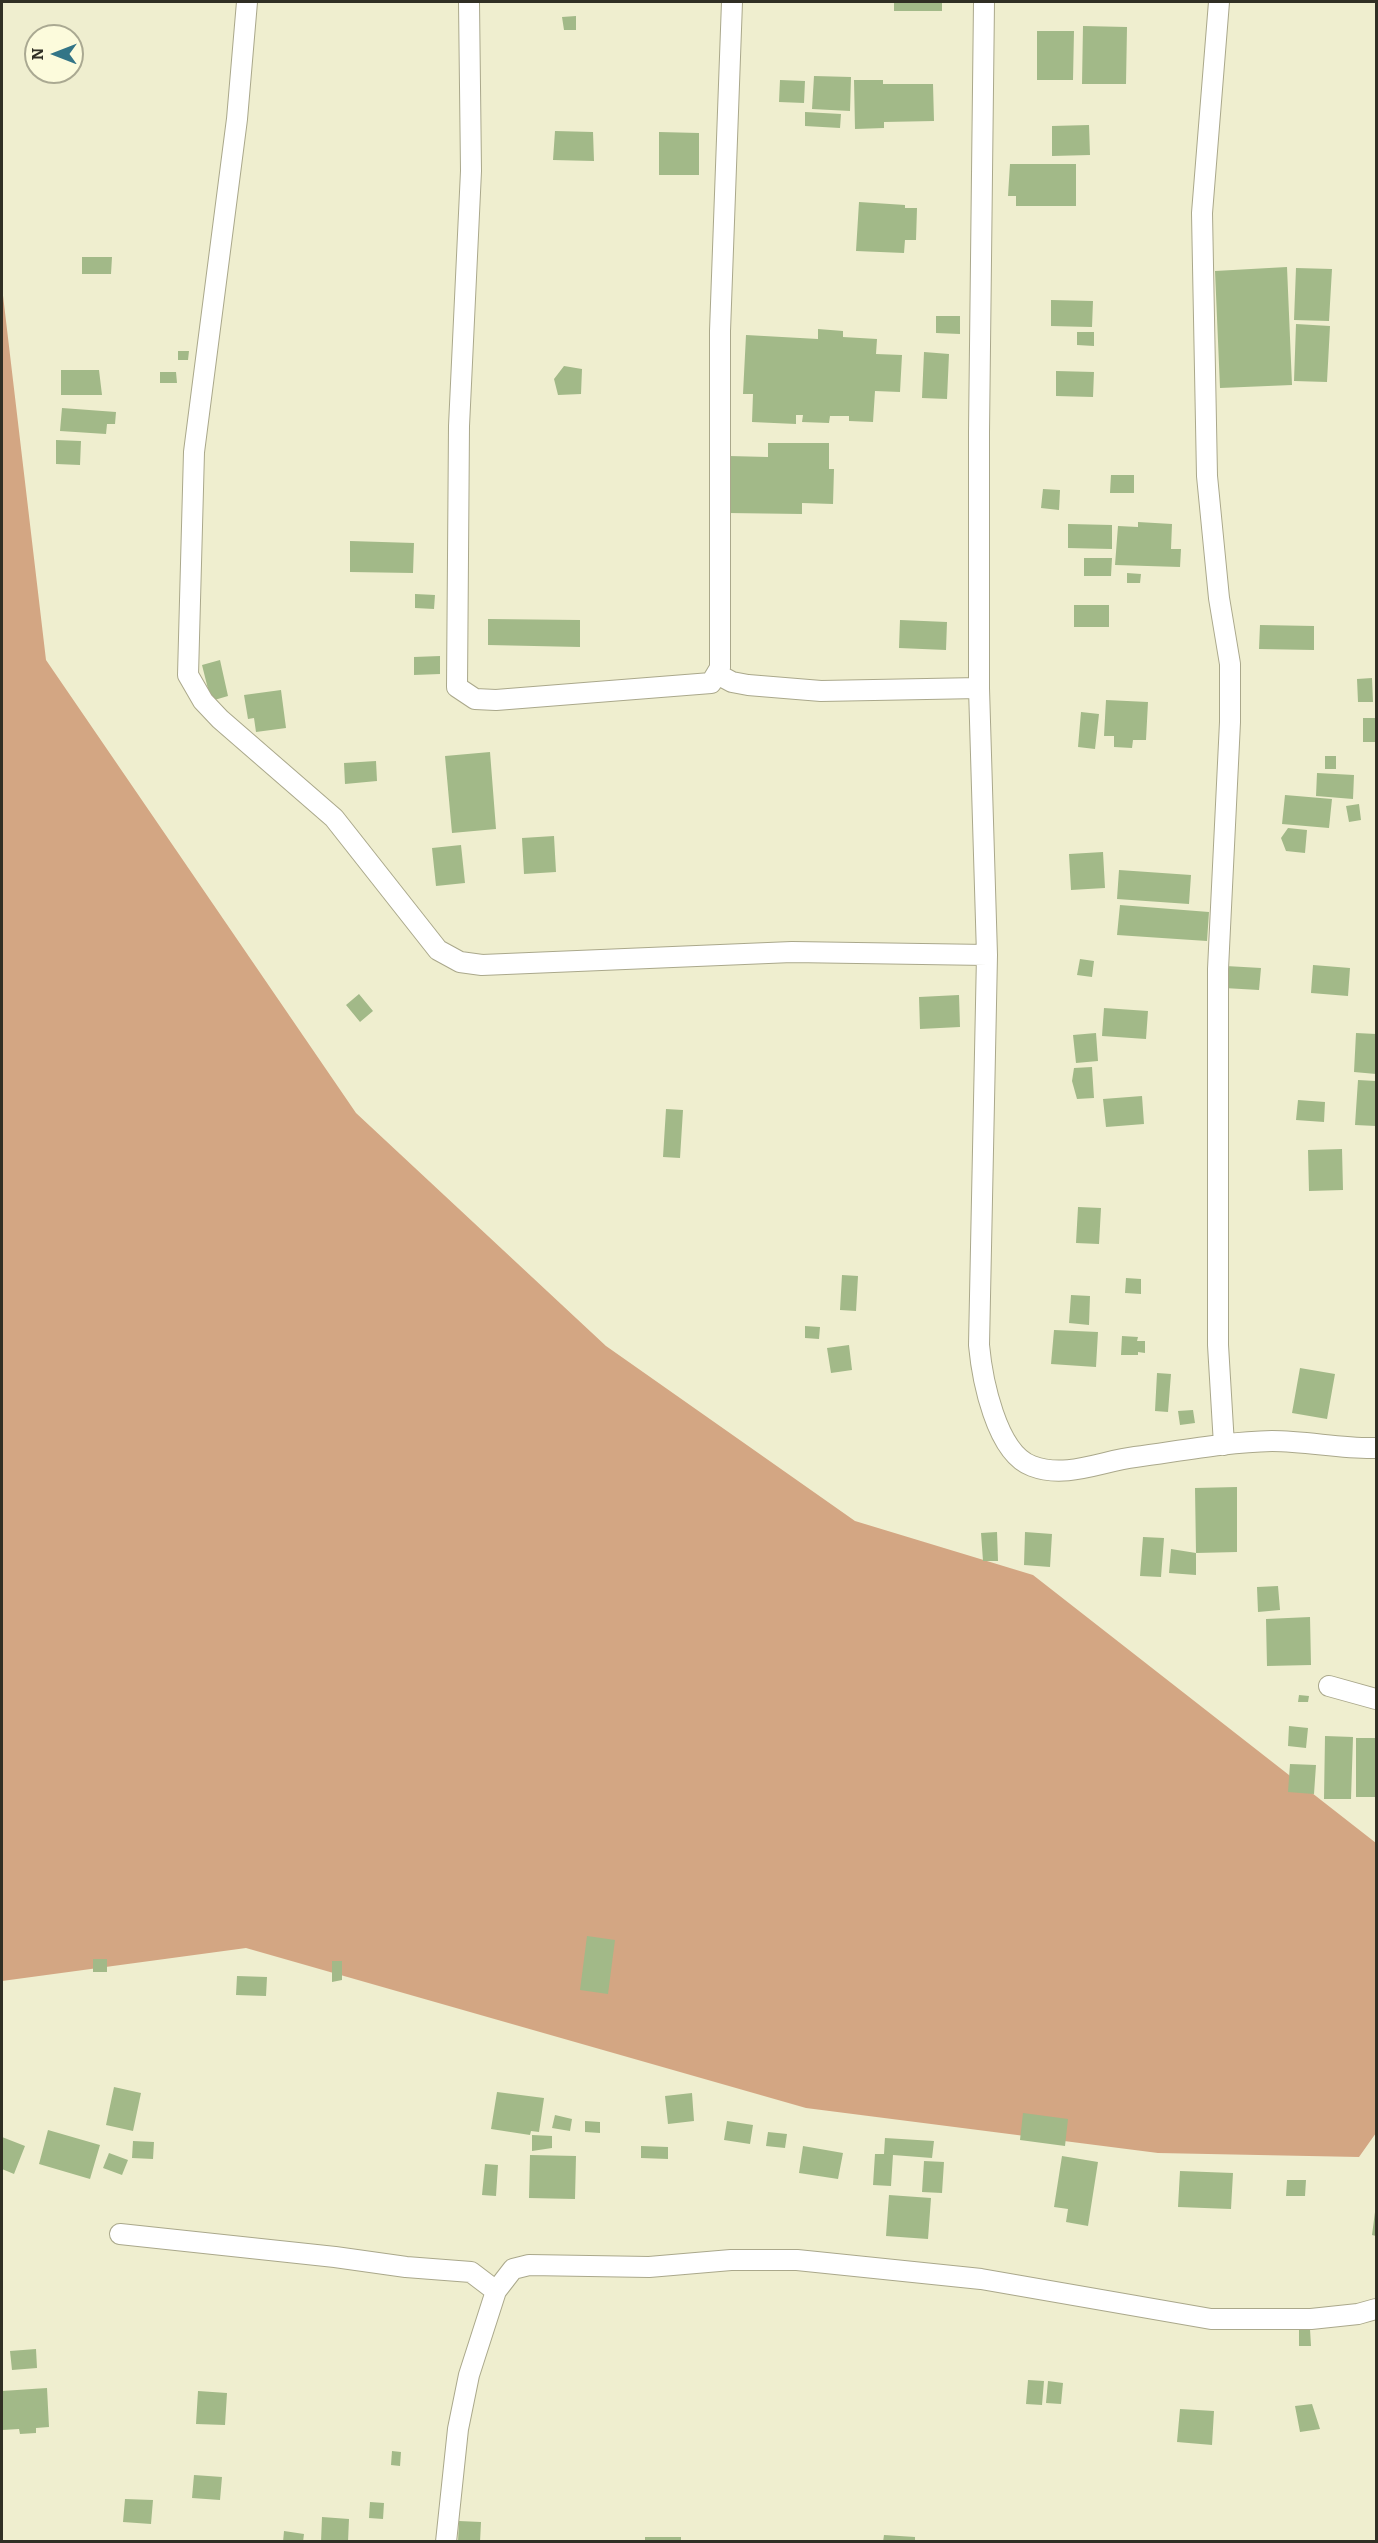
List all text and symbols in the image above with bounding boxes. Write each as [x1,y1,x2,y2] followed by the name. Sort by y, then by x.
[24,24,84,84] north arrow
[28,48,47,60] text: N

